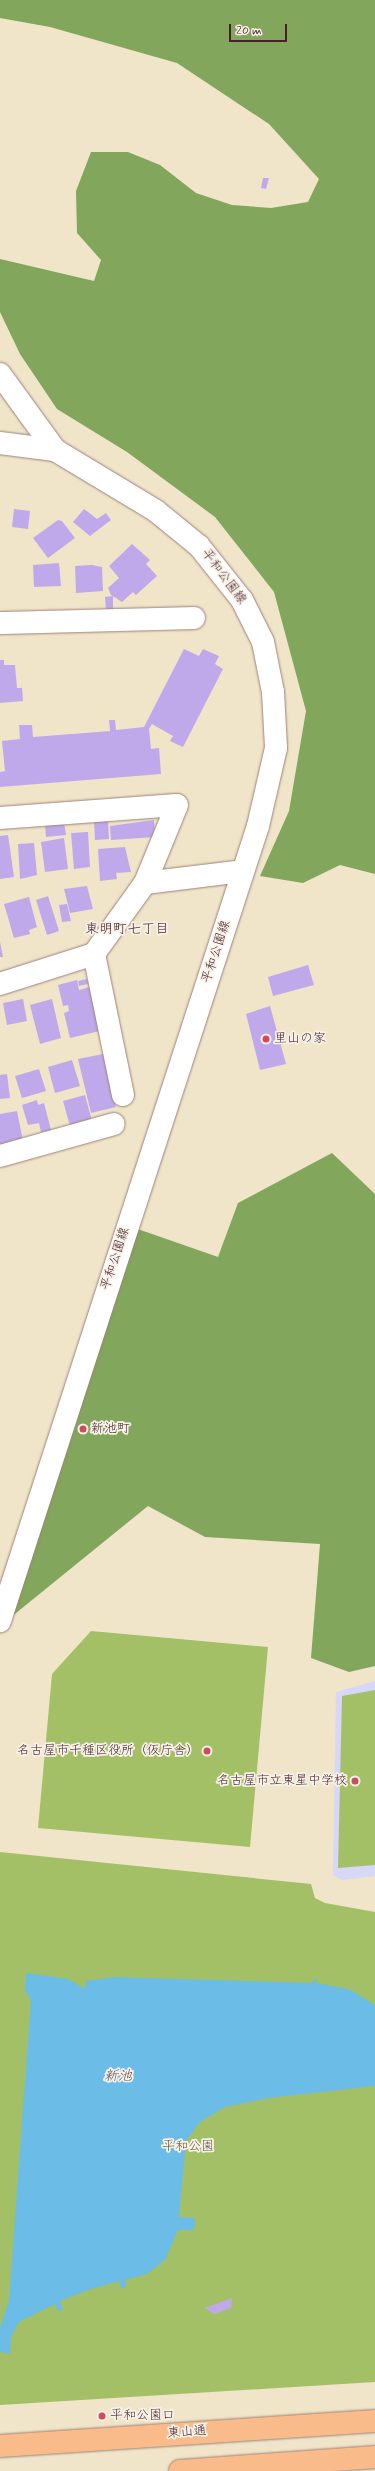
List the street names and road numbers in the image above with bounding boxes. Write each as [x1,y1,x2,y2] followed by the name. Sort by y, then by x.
[197,546,249,608] street label: 平和公園線
[200,919,234,985] street label: 平和公園線
[99,1226,133,1292] street label: 平和公園線
[167,2424,207,2442] street label: 東山通

